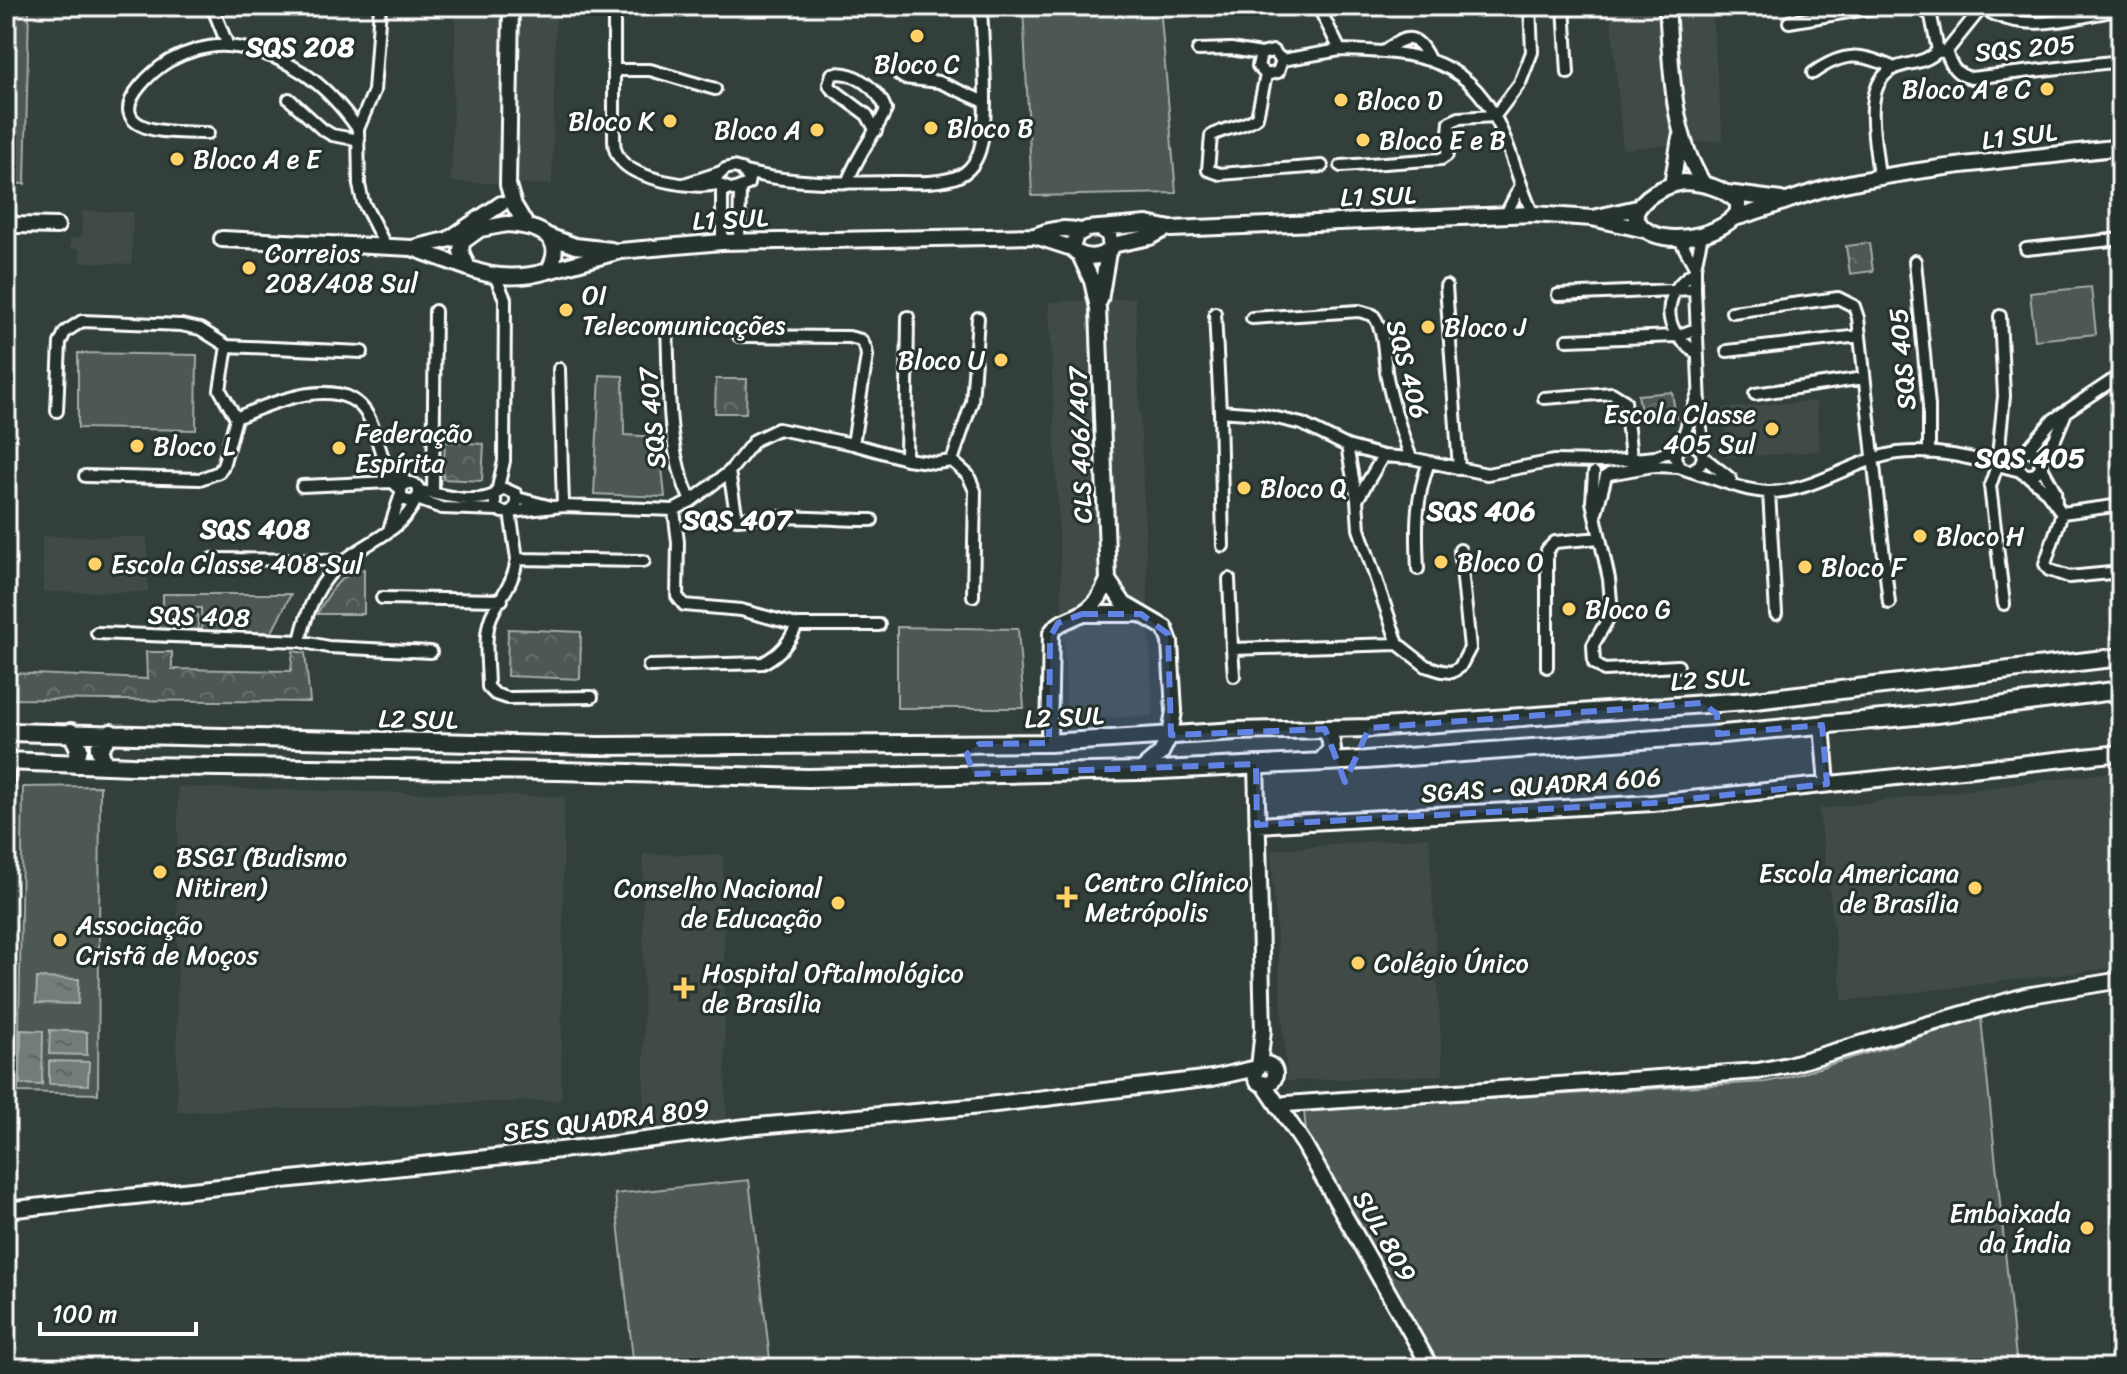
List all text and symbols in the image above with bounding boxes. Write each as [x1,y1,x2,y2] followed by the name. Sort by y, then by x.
[1973,21,2077,75] street label: SQS 205
[245,22,354,71] district label: SQS 208
[908,27,926,45] marker: Bloco C
[874,41,960,87] place label: Bloco C
[1902,66,2031,112] place label: Bloco A e C
[1357,77,1443,123] place label: Bloco D
[2038,80,2056,98] marker: Bloco A e C
[1332,91,1350,109] marker: Bloco D
[568,98,655,144] place label: Bloco K
[947,105,1034,151] place label: Bloco B
[714,107,801,153] place label: Bloco A
[1979,109,2059,163] street label: L1 SUL
[661,112,679,130] marker: Bloco K
[1379,117,1506,163] place label: Bloco E e B
[922,119,940,137] marker: Bloco B
[808,121,826,139] marker: Bloco A
[1354,131,1372,149] marker: Bloco E e B
[193,136,322,182] place label: Bloco A e E
[168,150,186,168] marker: Bloco A e E
[1339,172,1417,220] street label: L1 SUL
[691,194,769,244] street label: L1 SUL
[265,230,418,306] place label: Correios 208/408 Sul
[240,259,258,277] marker: Correios 208/408 Sul
[582,272,786,348] place label: OI Telecomunicações
[557,301,575,319] marker: OI Telecomunicações
[1444,304,1527,350] place label: Bloco J
[1875,306,1929,412] street label: SQS 405
[1373,314,1443,424] street label: SQS 406
[1419,318,1437,336] marker: Bloco J
[898,337,986,383] place label: Bloco U
[992,351,1010,369] marker: Bloco U
[624,363,679,470] street label: SQS 407
[1054,364,1106,524] street label: CLS 406/407
[1604,391,1757,467] place label: Escola Classe 405 Sul
[355,410,473,486] place label: Federação Espírita
[1763,420,1781,438] marker: Escola Classe 405 Sul
[153,423,235,469] place label: Bloco L
[1974,433,2085,482] district label: SQS 405
[128,437,146,455] marker: Bloco L
[330,439,348,457] marker: Federação Espírita
[1260,465,1347,511] place label: Bloco Q
[1235,479,1253,497] marker: Bloco Q
[1425,486,1536,535] district label: SQS 406
[681,495,794,544] district label: SQS 407
[199,504,310,553] district label: SQS 408
[1936,513,2025,559] place label: Bloco H
[1911,527,1929,545] marker: Bloco H
[1457,539,1544,585] place label: Bloco O
[111,541,364,587] place label: Escola Classe 408 Sul
[1821,544,1907,590] place label: Bloco F
[1432,553,1450,571] marker: Bloco O
[86,555,104,573] marker: Escola Classe 408 Sul
[1796,558,1814,576] marker: Bloco F
[1585,586,1671,632] place label: Bloco G
[147,591,251,641] street label: SQS 408
[1560,600,1578,618] marker: Bloco G
[1669,653,1751,705] street label: L2 SUL
[1023,692,1105,742] street label: L2 SUL
[378,695,458,743] street label: L2 SUL
[1419,754,1663,816] street label: SGAS - QUADRA 606
[176,834,347,910] place label: BSGI (Budismo Nitiren)
[1759,850,1959,926] place label: Escola Americana de Brasília
[1085,859,1249,935] place label: Centro Clínico Metrópolis
[151,863,169,881] marker: BSGI (Budismo Nitiren)
[614,865,823,941] place label: Conselho Nacional de Educação
[1966,879,1984,897] marker: Escola Americana de Brasília
[1056,886,1078,908] marker: Centro Clínico Metrópolis
[829,894,847,912] marker: Conselho Nacional de Educação
[75,902,259,978] place label: Associação Cristã de Moços
[51,931,69,949] marker: Associação Cristã de Moços
[1374,940,1529,986] place label: Colégio Único
[702,950,964,1026] place label: Hospital Oftalmológico de Brasília
[1349,954,1367,972] marker: Colégio Único
[673,977,695,999] marker: Hospital Oftalmológico de Brasília
[500,1085,712,1155] street label: SES QUADRA 809
[1340,1181,1430,1291] street label: SUL 809
[1949,1190,2071,1266] place label: Embaixada da Índia
[2078,1219,2096,1237] marker: Embaixada da Índia
[40,1286,196,1336] scale bar
[52,1293,117,1335] text: 100 m

